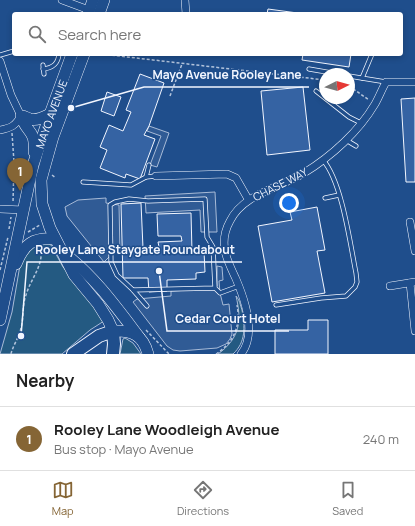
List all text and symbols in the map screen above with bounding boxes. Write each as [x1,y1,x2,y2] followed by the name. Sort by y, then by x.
[12,12,403,56] search box
[26,23,48,45] icon: search
[58,24,141,45] text: Search here
[144,63,309,87] callout: Mayo Avenue Rooley Lane
[152,66,302,83] text: Mayo Avenue Rooley Lane
[319,68,355,104] north arrow
[32,78,70,150] street label: MAYO AVENUE
[7,158,33,191] pin: 1
[250,163,311,204] street label: CHASE WAY
[279,193,299,213] your location
[27,238,242,262] callout: Rooley Lane Staygate Roundabout
[35,241,235,258] text: Rooley Lane Staygate Roundabout
[167,307,289,331] callout: Cedar Court Hotel
[175,310,281,327] text: Cedar Court Hotel
[16,369,74,392] text: Nearby
[54,419,280,440] text: Rooley Lane Woodleigh Avenue
[26,430,32,448] text: 1
[363,430,399,448] text: 240 m
[54,440,194,458] text: Bus stop · Mayo Avenue
[52,479,74,518] tab: Map
[177,479,229,518] tab: Directions
[332,479,363,518] tab: Saved

